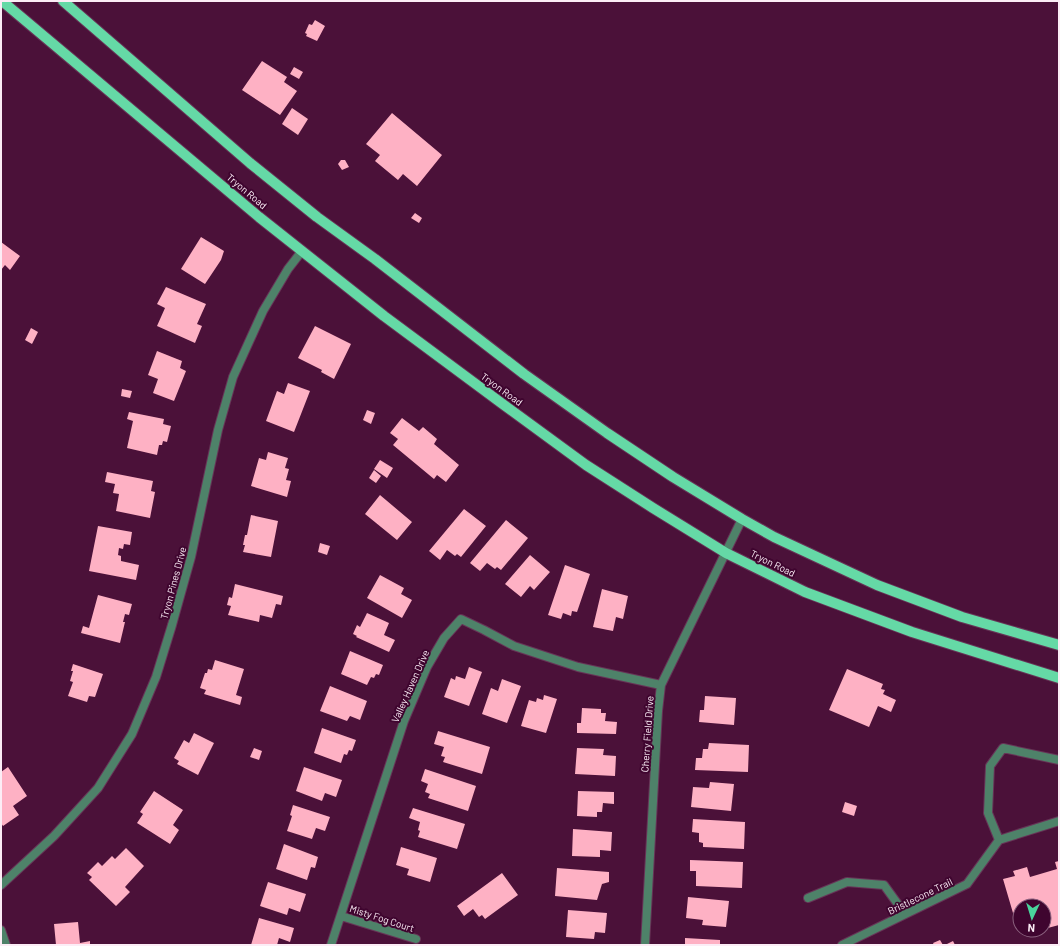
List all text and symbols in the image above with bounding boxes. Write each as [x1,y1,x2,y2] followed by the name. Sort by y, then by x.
[225,171,269,211] street label: Tryon Road
[479,370,525,408] street label: Tryon Road
[158,545,188,621] street label: Tryon Pines Drive
[749,547,797,579] street label: Tryon Road
[389,648,431,724] street label: Valley Haven Drive
[638,695,656,773] street label: Cherry Field Drive
[886,875,954,917] street label: Bristlecone Trail
[1012,898,1052,938] north arrow
[348,902,416,934] street label: Misty Fog Court
[1027,922,1035,935] text: N

